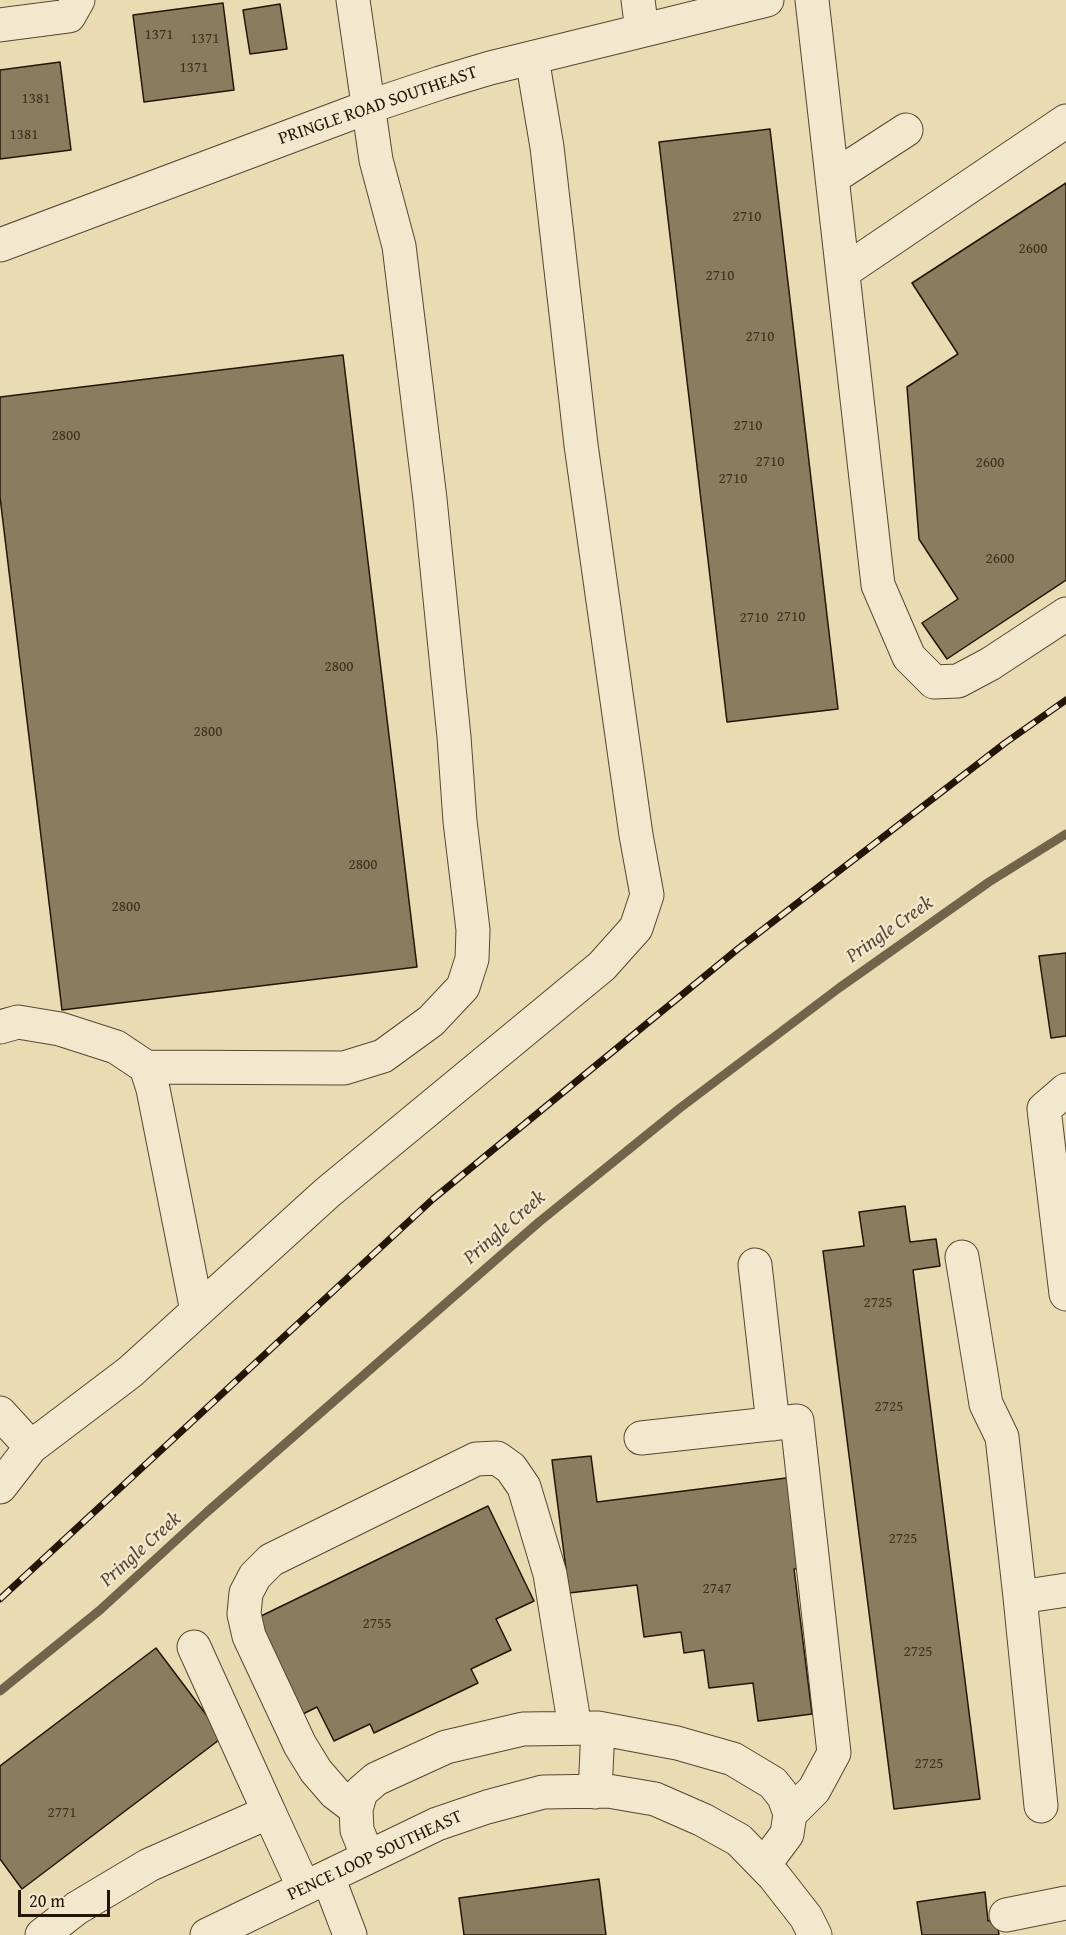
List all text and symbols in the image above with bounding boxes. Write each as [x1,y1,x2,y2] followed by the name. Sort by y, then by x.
[145,26,173,44] house number: 1371
[191,30,219,48] house number: 1371
[180,59,208,77] house number: 1371
[276,62,480,150] street label: PRINGLE ROAD SOUTHEAST
[22,90,50,108] house number: 1381
[10,126,38,144] house number: 1381
[733,208,761,226] house number: 2710
[1019,240,1047,258] house number: 2600
[706,267,734,285] house number: 2710
[746,328,774,346] house number: 2710
[734,417,762,435] house number: 2710
[52,427,80,445] house number: 2800
[756,453,784,471] house number: 2710
[976,454,1004,472] house number: 2600
[719,470,747,488] house number: 2710
[986,550,1014,568] house number: 2600
[777,608,805,626] house number: 2710
[740,609,768,627] house number: 2710
[325,658,353,676] house number: 2800
[194,723,222,741] house number: 2800
[349,856,377,874] house number: 2800
[842,891,938,969] water label: Pringle Creek
[112,898,140,916] house number: 2800
[459,1186,551,1270] water label: Pringle Creek
[864,1294,892,1312] house number: 2725
[875,1398,903,1416] house number: 2725
[96,1507,186,1593] water label: Pringle Creek
[889,1530,917,1548] house number: 2725
[703,1580,731,1598] house number: 2747
[363,1615,391,1633] house number: 2755
[904,1643,932,1661] house number: 2725
[915,1755,943,1773] house number: 2725
[48,1804,76,1822] house number: 2771
[284,1806,466,1906] street label: PENCE LOOP SOUTHEAST
[21,1878,112,1916] scale bar
[29,1887,65,1914] text: 20 m

